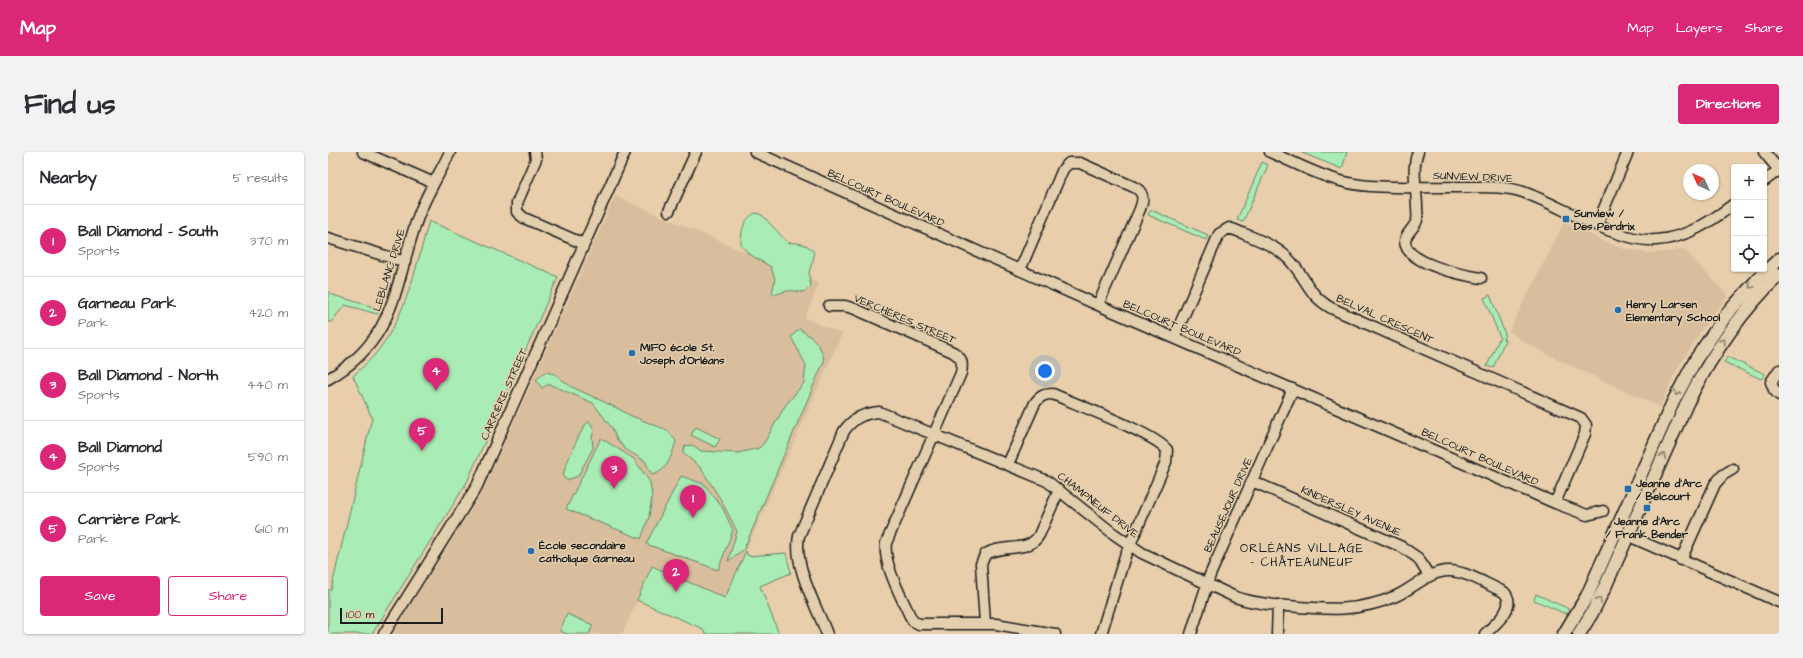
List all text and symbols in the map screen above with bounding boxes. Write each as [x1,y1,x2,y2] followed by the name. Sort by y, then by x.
[20,15,56,42] text: Map
[1627,18,1654,38] text: Map
[1676,18,1723,38] text: Layers
[1745,18,1783,38] text: Share
[1678,84,1779,124] button: Directions
[24,85,115,124] text: Find us
[1683,164,1719,200] north arrow
[1731,164,1767,272] map controls
[1731,164,1767,200] button: +
[825,165,947,231] street label: BELCOURT BOULEVARD
[40,166,97,190] text: Nearby
[1433,168,1514,186] street label: SUNVIEW DRIVE
[232,169,288,187] text: 5 results
[1731,200,1767,236] button: −
[1573,206,1635,234] place label: Sunview / Des Perdrix
[1561,214,1571,224] marker: Sunview / Des Perdrix
[78,221,218,242] text: Ball Diamond - South
[369,226,409,313] street label: LEBLANC DRIVE
[52,232,54,250] text: 1
[250,232,288,250] text: 370 m
[1731,236,1767,272] button: locate
[78,242,120,260] text: Sports
[1748,281,1756,289] one-way arrow
[852,291,959,347] street label: VERCHÈRES STREET
[1334,291,1436,347] street label: BELVAL CRESCENT
[78,293,176,314] text: Garneau Park
[1121,296,1243,360] street label: BELCOURT BOULEVARD
[1625,297,1721,327] place label: Henry Larsen Elementary School
[49,304,57,322] text: 2
[248,304,288,322] text: 420 m
[1613,305,1623,315] marker: Henry Larsen Elementary School
[78,314,108,332] text: Park
[1718,338,1726,345] one-way arrow
[639,340,725,369] place label: MIFO école St. Joseph d'Orléans
[477,346,531,442] street label: CARRIÈRE STREET
[627,348,637,358] marker: MIFO école St. Joseph d'Orléans
[423,358,449,391] pin: 4
[1035,361,1055,381] your location
[78,365,218,386] text: Ball Diamond - North
[50,376,56,394] text: 3
[247,376,288,394] text: 440 m
[78,386,120,404] text: Sports
[1674,388,1682,396] one-way arrow
[409,418,435,451] pin: 5
[1419,424,1541,490] street label: BELCOURT BOULEVARD
[78,437,162,458] text: Ball Diamond
[49,448,57,466] text: 4
[248,448,288,466] text: 590 m
[1658,453,1666,460] one-way arrow
[1200,455,1256,555] street label: BEAUSÉJOUR DRIVE
[601,456,627,489] pin: 3
[78,458,120,476] text: Sports
[1054,469,1142,542] street label: CHAMPNEUF DRIVE
[1635,476,1702,504] place label: Jeanne d'Arc / Belcourt
[1299,482,1404,540] street label: KINDERSLEY AVENUE
[1623,484,1633,494] marker: Jeanne d'Arc / Belcourt
[680,485,706,518] pin: 1
[1642,503,1652,513] marker: Jeanne d'Arc / Frank Bender
[78,509,180,530] text: Carrière Park
[1605,514,1689,542] place label: Jeanne d'Arc / Frank Bender
[48,520,58,538] text: 5
[255,520,288,538] text: 610 m
[78,530,108,548] text: Park
[539,538,635,567] place label: École secondaire catholique Garneau
[1240,540,1364,571] district label: ORLÉANS VILLAGE - CHÂTEAUNEUF
[526,546,536,556] marker: École secondaire catholique Garneau
[663,559,689,592] pin: 2
[40,576,160,616] button: Save
[168,576,288,616] button: Share
[1594,597,1601,605] one-way arrow
[340,606,443,625] scale bar
[346,607,374,622] text: 100 m

